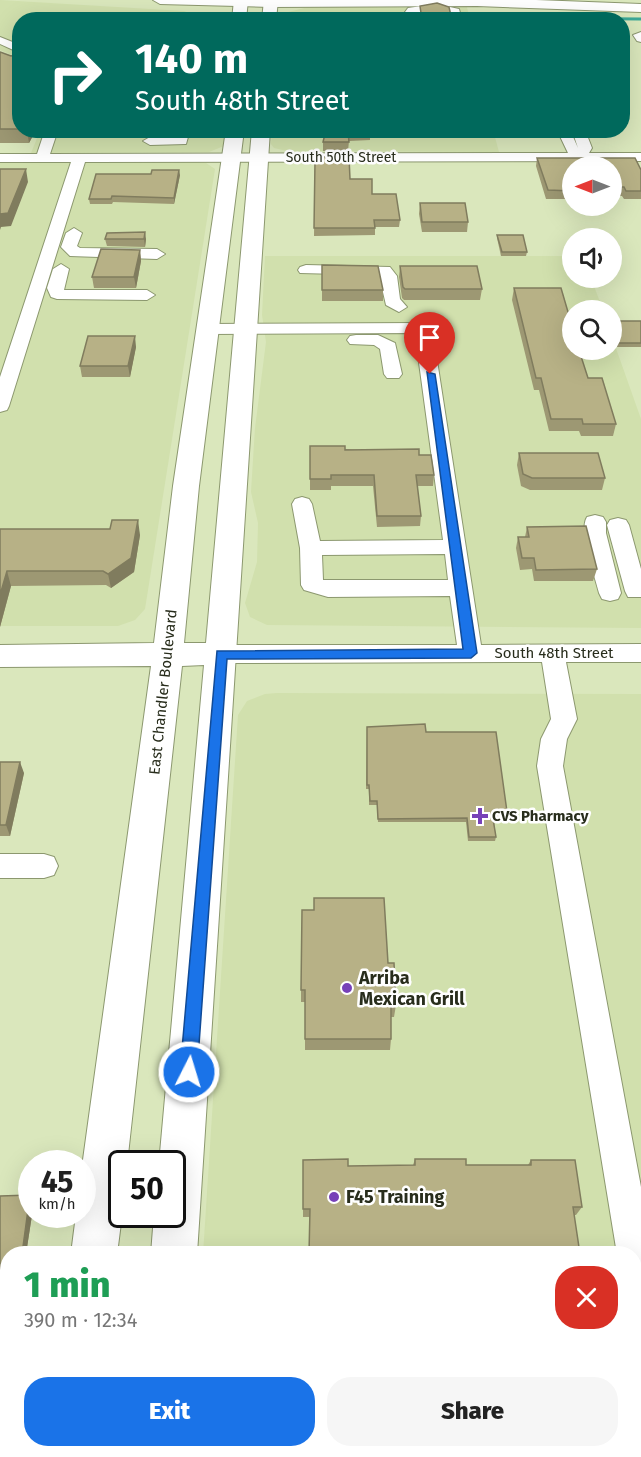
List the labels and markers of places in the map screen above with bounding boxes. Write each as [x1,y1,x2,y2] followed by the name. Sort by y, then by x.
[404,312,455,374] pin
[492,807,589,825] place label: CVS Pharmacy
[473,809,487,823] marker: CVS Pharmacy
[358,967,465,1010] place label: Arriba Mexican Grill
[340,981,354,995] marker: Arriba Mexican Grill
[346,1186,445,1208] place label: F45 Training
[327,1190,341,1204] marker: F45 Training

